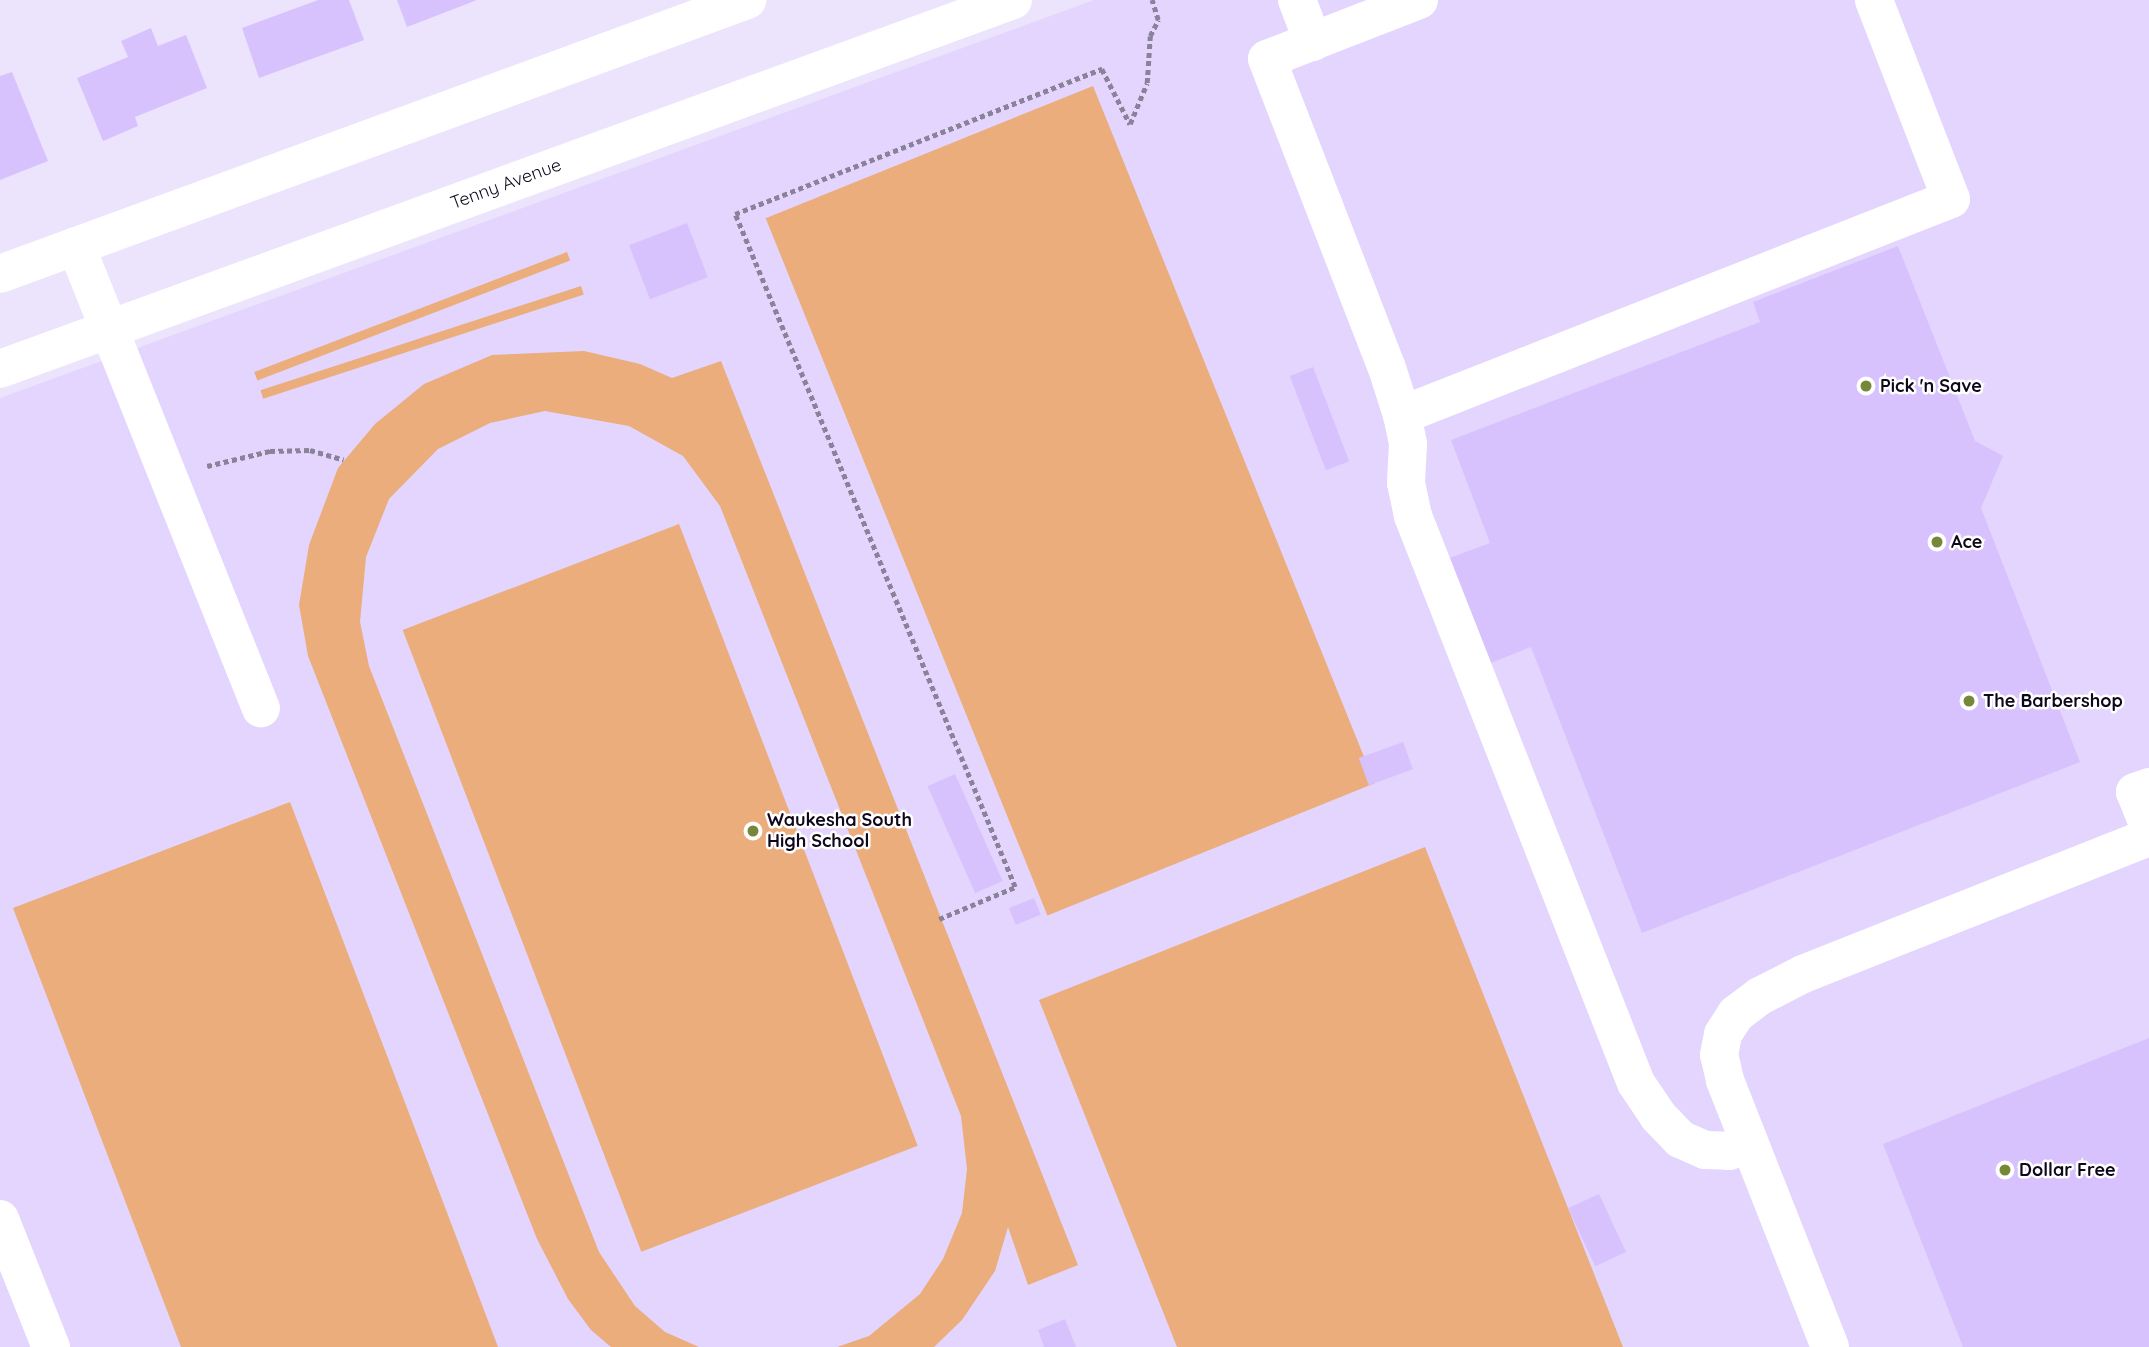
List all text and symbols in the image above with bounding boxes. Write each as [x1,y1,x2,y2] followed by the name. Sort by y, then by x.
[448,154,564,214] street label: Tenny Avenue
[1880,375,1982,397] place label: Pick 'n Save
[1858,378,1874,394] marker: Pick 'n Save
[1951,531,1982,553] place label: Ace
[1929,534,1945,550] marker: Ace
[1983,690,2123,712] place label: The Barbershop
[1961,693,1977,709] marker: The Barbershop
[767,810,912,852] place label: Waukesha South High School
[745,823,761,839] marker: Waukesha South High School
[2019,1159,2116,1181] place label: Dollar Free
[1997,1162,2013,1178] marker: Dollar Free

